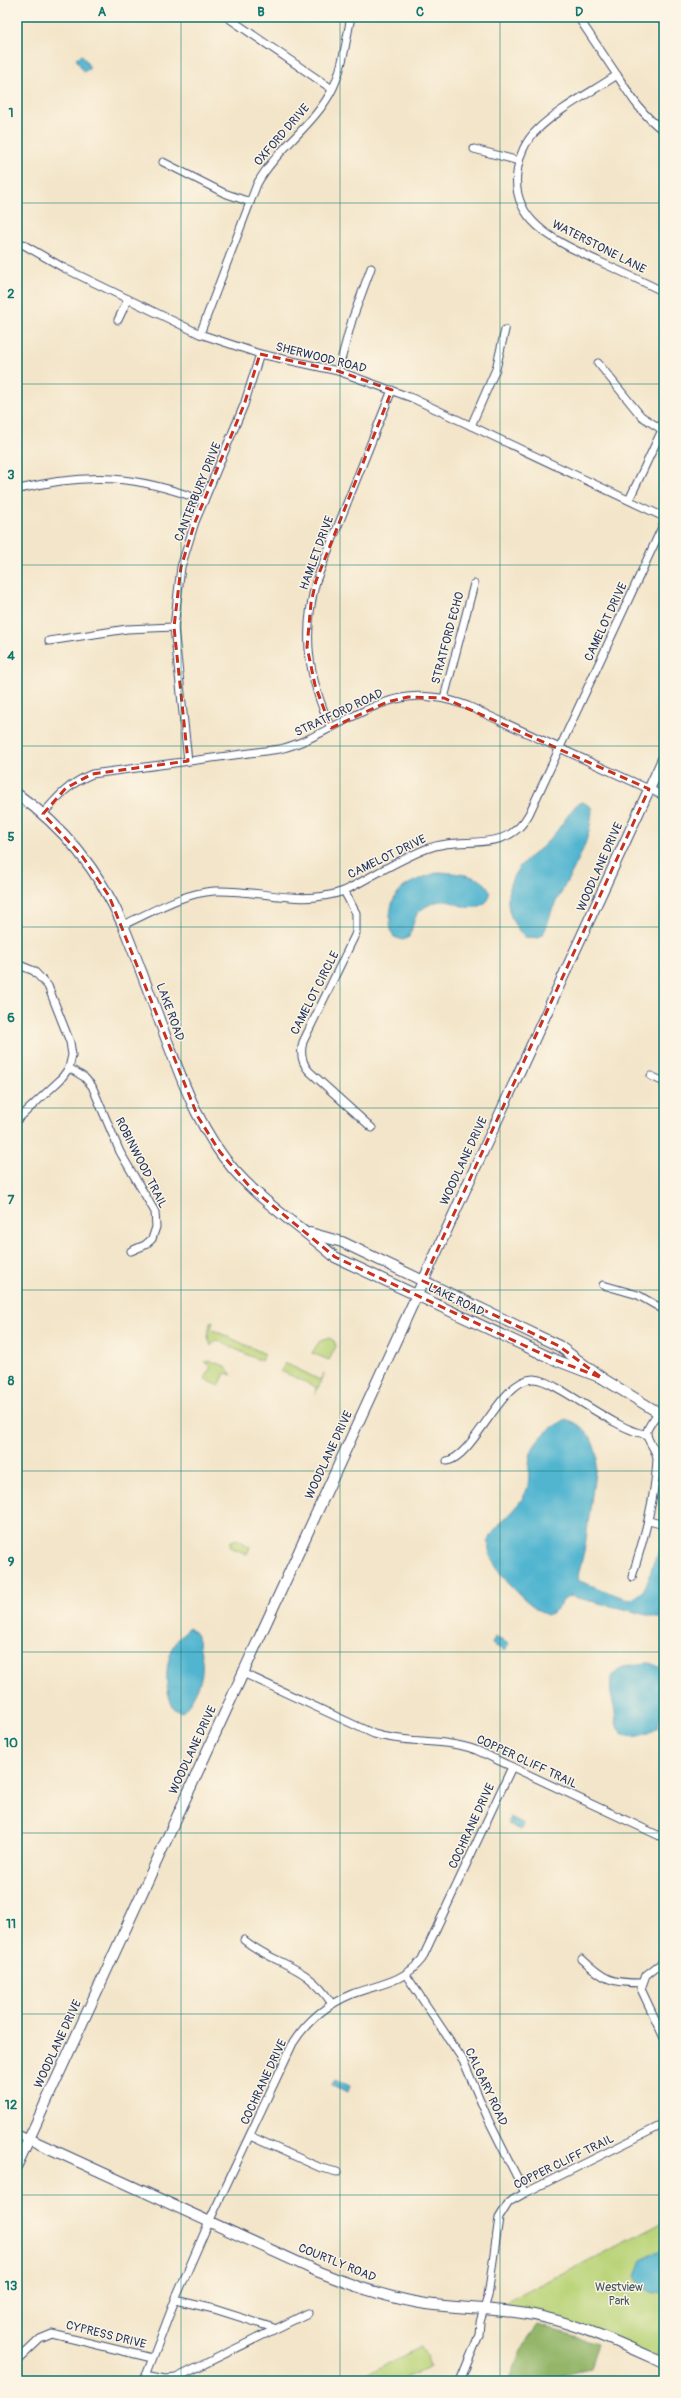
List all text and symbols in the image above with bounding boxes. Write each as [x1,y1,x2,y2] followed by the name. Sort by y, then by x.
[98,4,107,20] text: A
[257,4,265,20] text: B
[416,4,424,20] text: C
[575,4,583,20] text: D
[251,101,313,169] street label: OXFORD DRIVE
[8,105,14,121] text: 1
[550,217,648,277] street label: WATERSTONE LANE
[7,286,15,302] text: 2
[274,339,369,377] street label: SHERWOOD ROAD
[171,440,225,544] street label: CANTERBURY DRIVE
[7,467,15,483] text: 3
[297,514,337,592] street label: HAMLET DRIVE
[581,580,631,664] street label: CAMELOT DRIVE
[428,590,468,686] street label: STRATFORD ECHO
[7,648,15,664] text: 4
[292,686,386,740] street label: STRATFORD ROAD
[574,820,626,914] street label: WOODLANE DRIVE
[7,829,15,845] text: 5
[346,832,428,882] street label: CAMELOT DRIVE
[287,949,343,1037] street label: CAMELOT CIRCLE
[153,981,188,1043] street label: LAKE ROAD
[7,1010,15,1026] text: 6
[437,1114,491,1208] street label: WOODLANE DRIVE
[112,1115,170,1211] street label: ROBINWOOD TRAIL
[8,1192,15,1208] text: 7
[426,1280,487,1320] street label: LAKE ROAD
[8,1373,15,1389] text: 8
[302,1408,356,1502] street label: WOODLANE DRIVE
[8,1554,15,1570] text: 9
[166,1703,220,1797] street label: WOODLANE DRIVE
[474,1732,580,1792] street label: COPPER CLIFF TRAIL
[4,1735,18,1751] text: 10
[446,1781,498,1871] street label: COCHRANE DRIVE
[6,1916,16,1932] text: 11
[31,1997,85,2091] street label: WOODLANE DRIVE
[238,2037,290,2127] street label: COCHRANE DRIVE
[461,2046,511,2129] street label: CALGARY ROAD
[5,2097,17,2113] text: 12
[511,2131,617,2193] street label: COPPER CLIFF TRAIL
[296,2241,378,2286] street label: COURTLY ROAD
[5,2278,17,2294] text: 13
[595,2280,643,2309] park label: Westview Park
[64,2318,148,2352] street label: CYPRESS DRIVE

